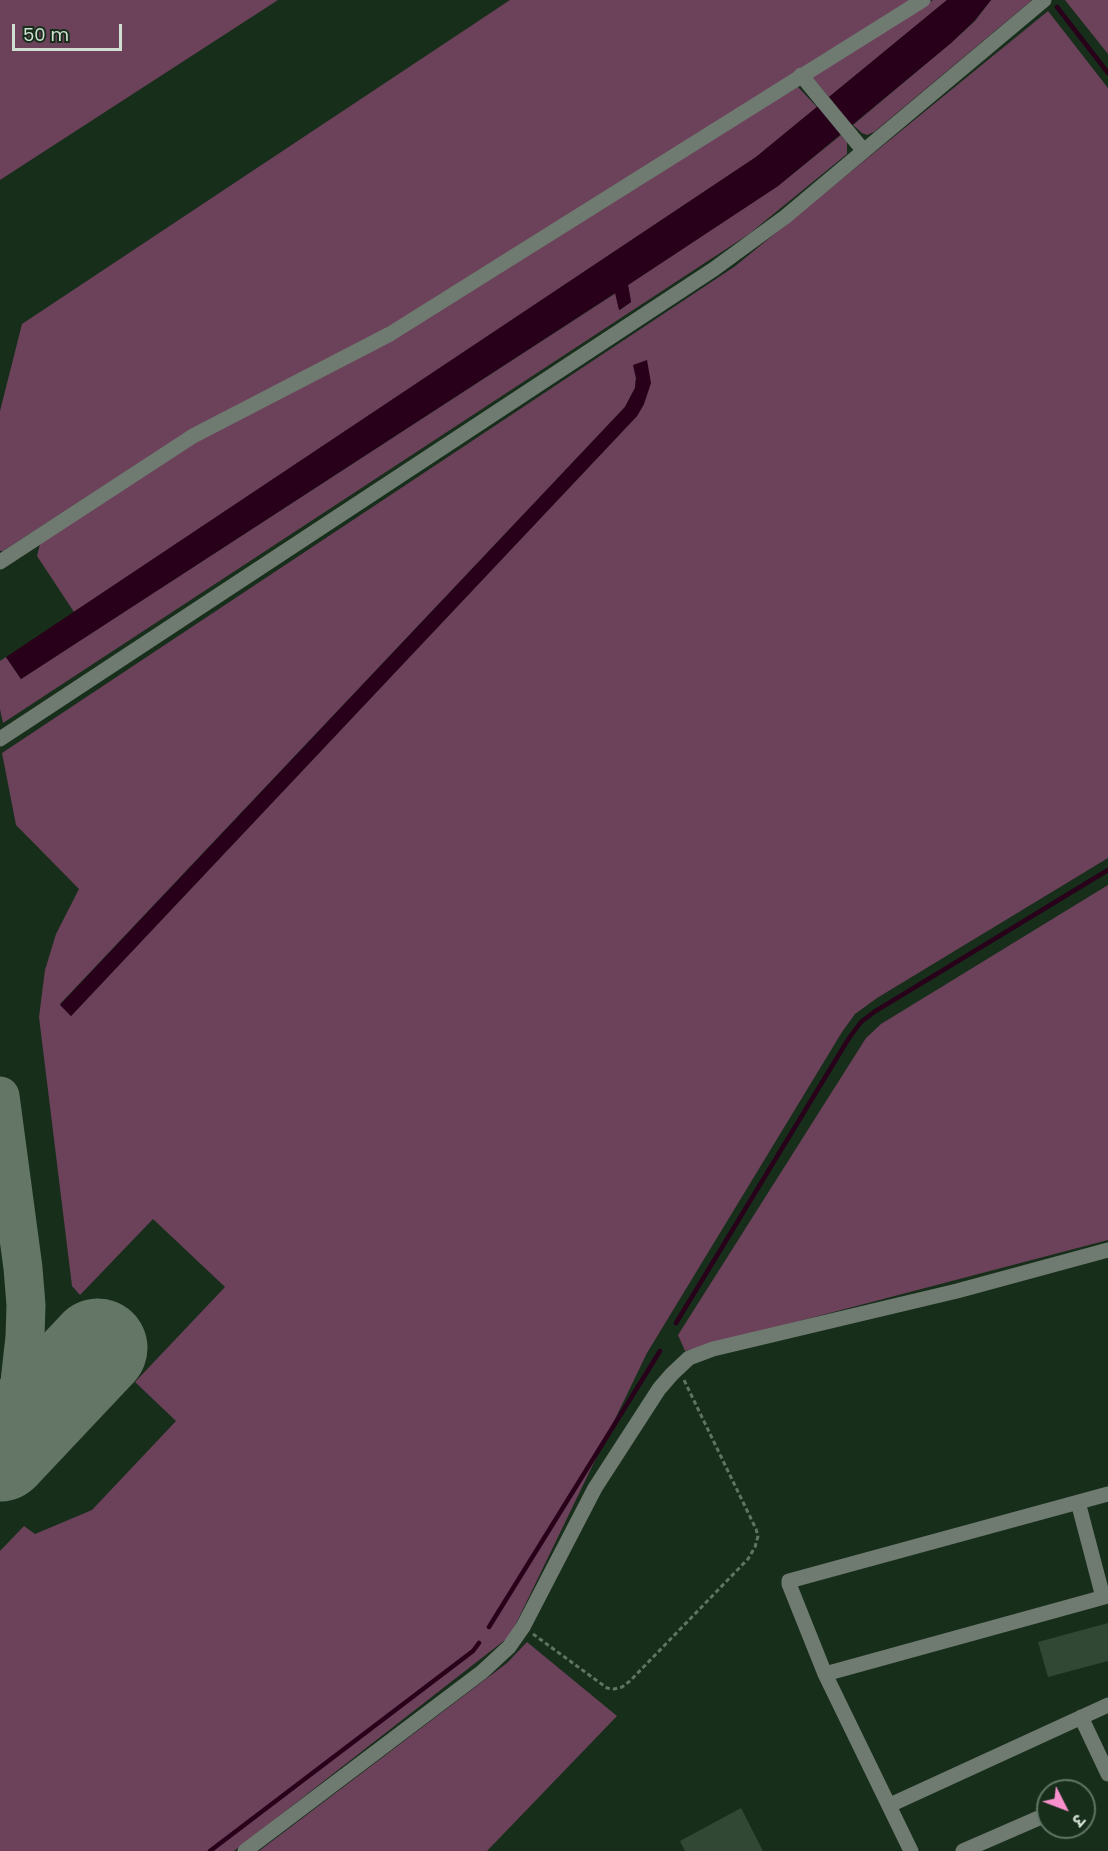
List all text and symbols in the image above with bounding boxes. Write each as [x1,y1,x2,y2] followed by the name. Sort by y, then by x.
[15,12,124,50] scale bar
[23,22,69,47] text: 50 m
[1036,1779,1096,1839] north arrow
[1067,1809,1090,1831] text: उ

